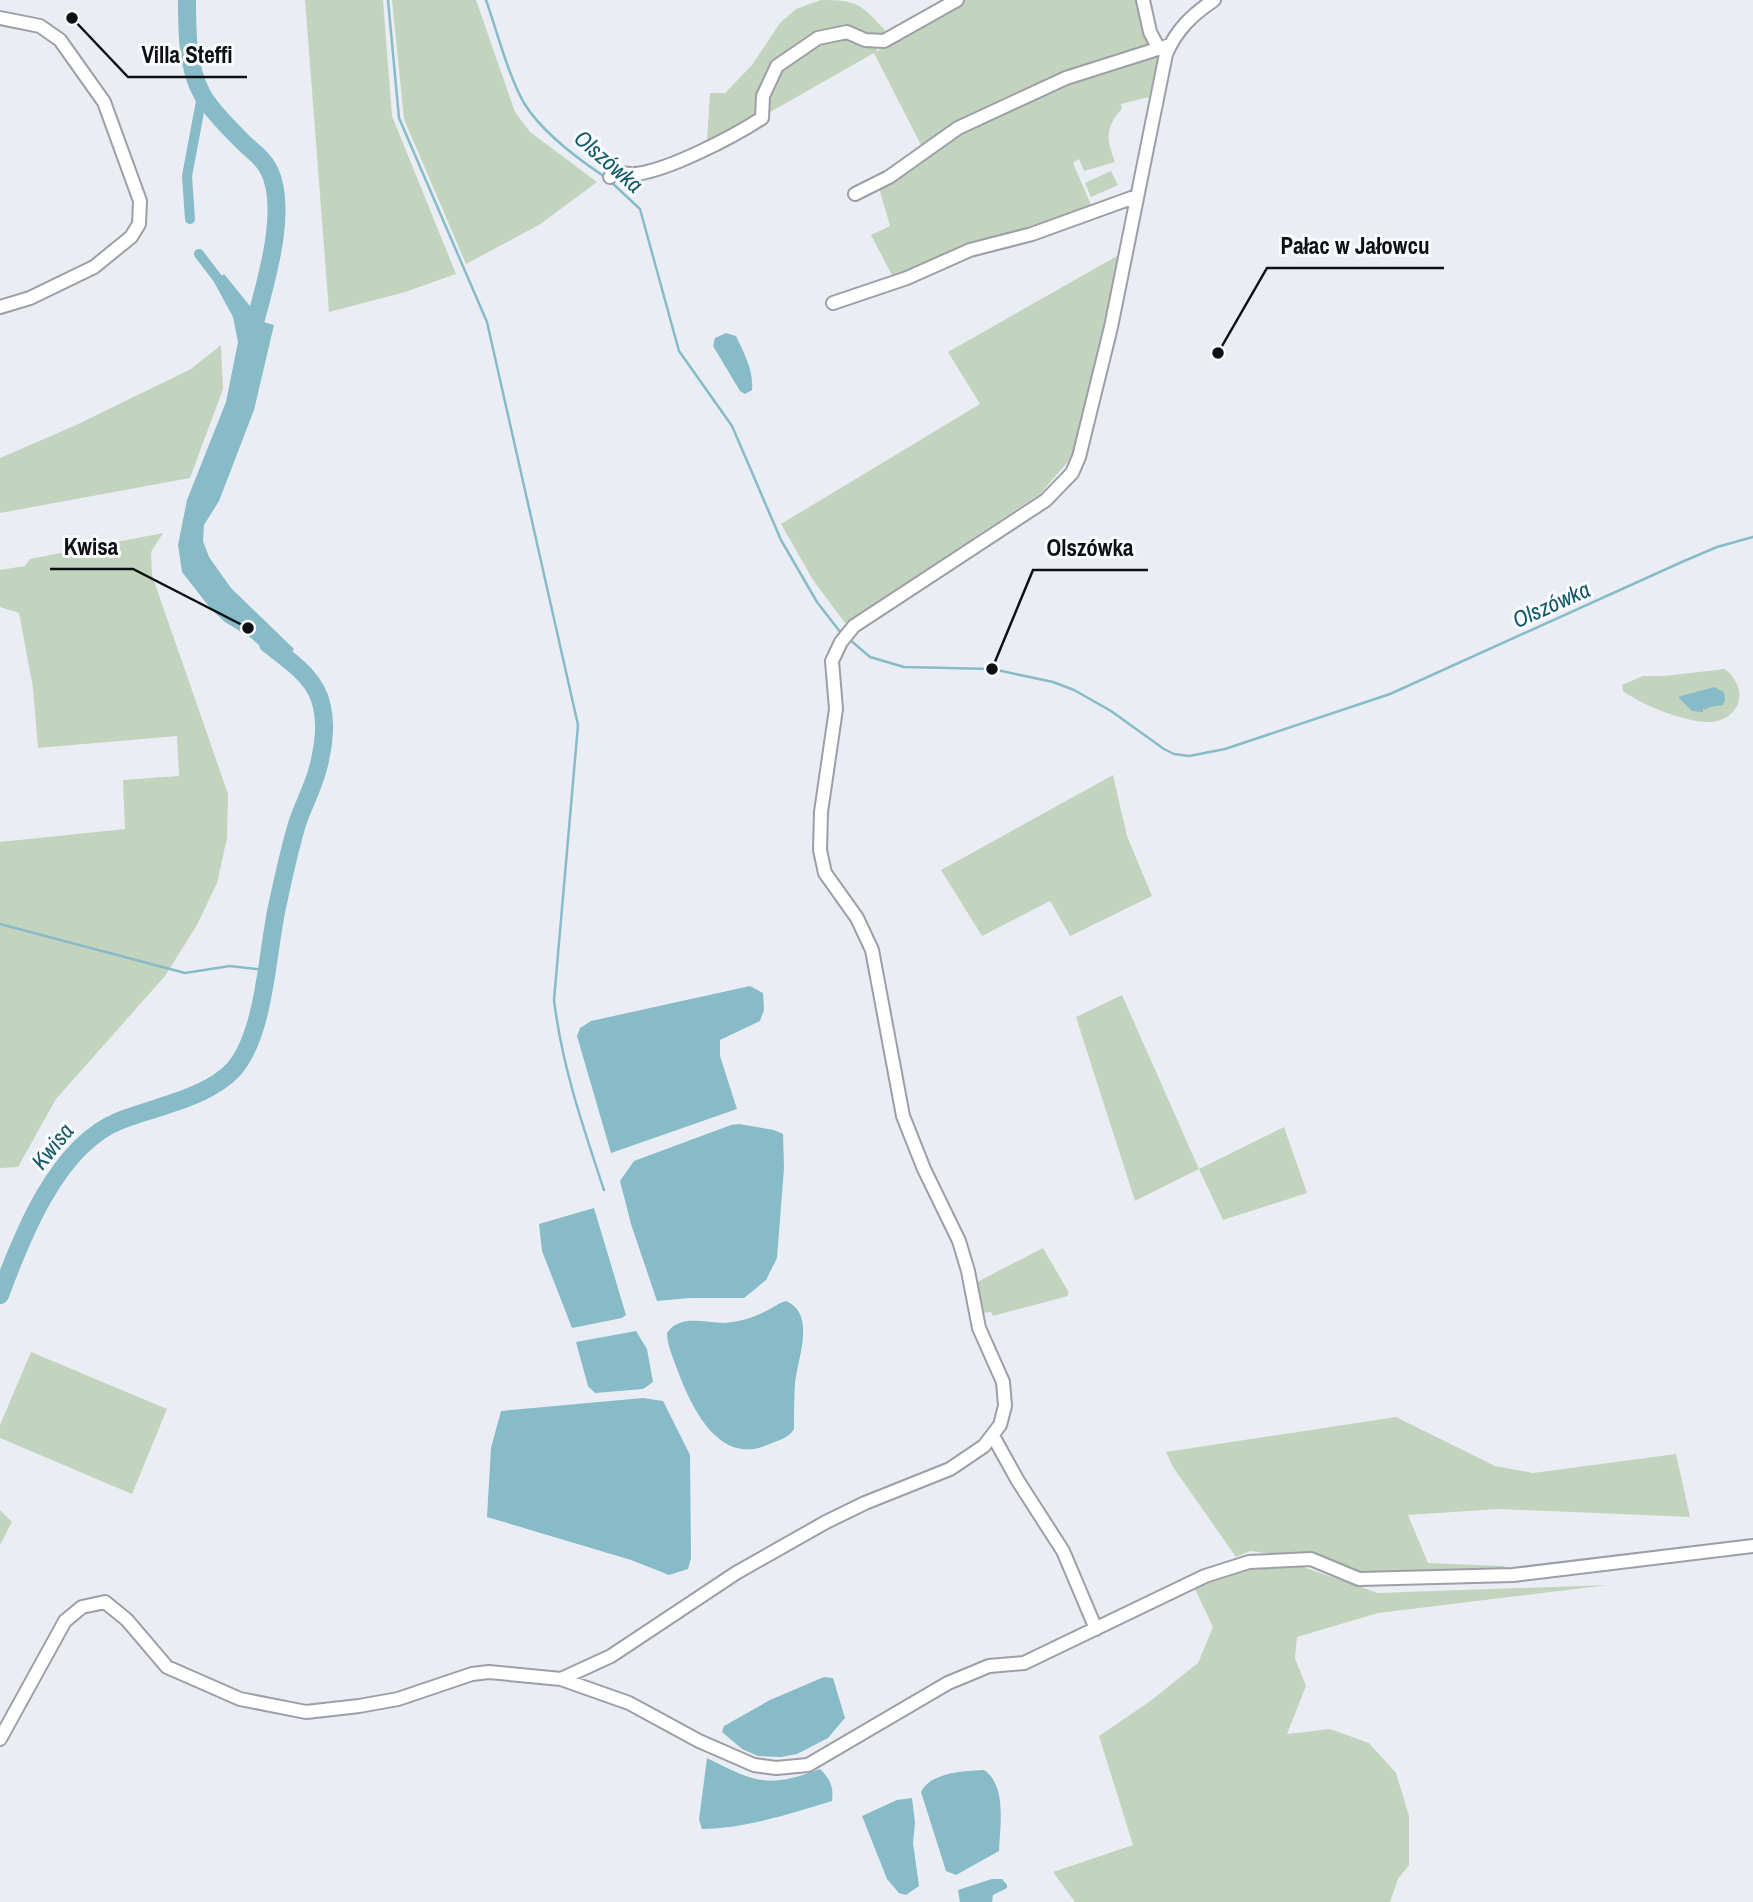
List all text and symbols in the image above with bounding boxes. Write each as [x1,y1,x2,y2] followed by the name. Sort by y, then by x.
[128,33,247,77] callout: Villa Steffi
[142,39,232,70] text: Villa Steffi
[568,122,650,200] water label: Olszówka
[1267,224,1444,268] callout: Pałac w Jałowcu
[1281,230,1429,261] text: Pałac w Jałowcu
[50,525,133,569] callout: Kwisa
[1033,526,1148,570] callout: Olszówka
[64,531,119,562] text: Kwisa
[1046,532,1134,563] text: Olszówka
[1507,573,1595,635] water label: Olszówka
[24,1116,80,1176] water label: Kwisa

